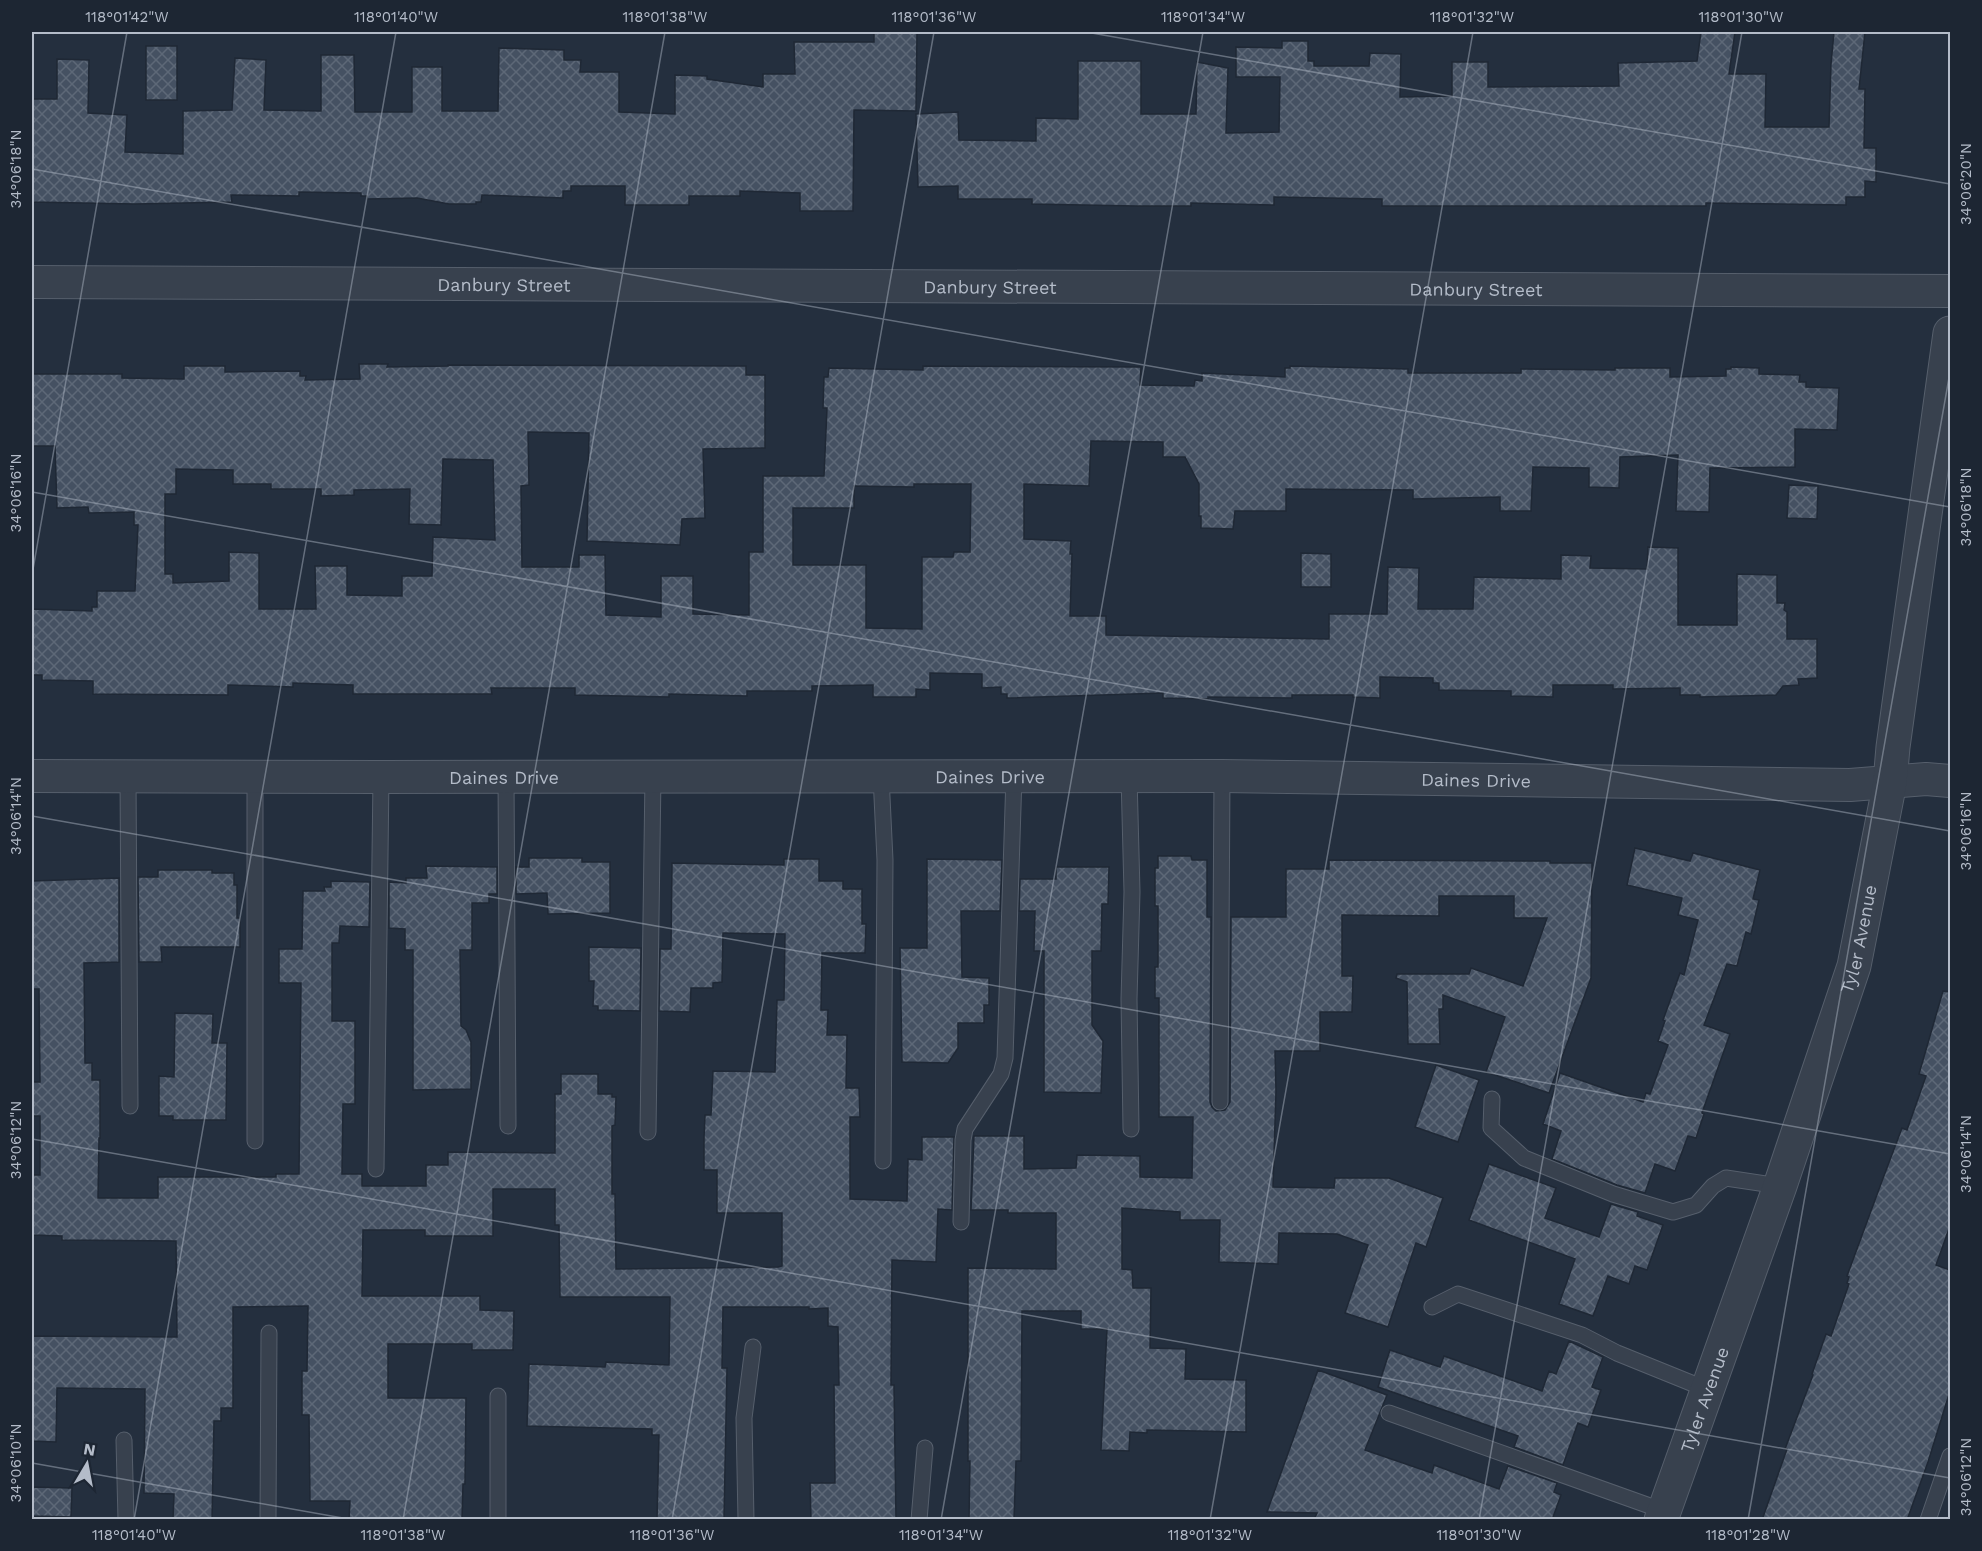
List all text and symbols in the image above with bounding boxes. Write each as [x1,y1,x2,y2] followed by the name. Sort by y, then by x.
[85,8,169,26] text: 118°01'42"W
[354,8,438,26] text: 118°01'40"W
[623,8,707,26] text: 118°01'38"W
[892,8,976,26] text: 118°01'36"W
[1161,8,1245,26] text: 118°01'34"W
[1430,8,1514,26] text: 118°01'32"W
[1698,8,1784,26] text: 118°01'30"W
[7,130,25,208] text: 34°06'18"N
[1957,143,1975,225] text: 34°06'20"N
[437,273,571,295] street label: Danbury Street
[923,276,1057,297] street label: Danbury Street
[1409,278,1543,300] street label: Danbury Street
[7,454,25,532] text: 34°06'16"N
[1957,468,1975,546] text: 34°06'18"N
[449,766,559,787] street label: Daines Drive
[935,766,1045,787] street label: Daines Drive
[1421,768,1531,791] street label: Daines Drive
[7,777,25,855] text: 34°06'14"N
[1957,792,1975,870] text: 34°06'16"N
[1835,883,1880,996] street label: Tyler Avenue
[7,1101,25,1179] text: 34°06'12"N
[1957,1115,1975,1193] text: 34°06'14"N
[1675,1344,1732,1455] street label: Tyler Avenue
[7,1423,25,1503] text: 34°06'10"N
[57,1434,117,1494] north arrow
[1957,1438,1975,1516] text: 34°06'12"N
[82,1439,97,1460] text: N
[92,1526,176,1544] text: 118°01'40"W
[361,1526,445,1544] text: 118°01'38"W
[630,1526,714,1544] text: 118°01'36"W
[899,1526,983,1544] text: 118°01'34"W
[1168,1526,1252,1544] text: 118°01'32"W
[1436,1526,1522,1544] text: 118°01'30"W
[1706,1526,1790,1544] text: 118°01'28"W

